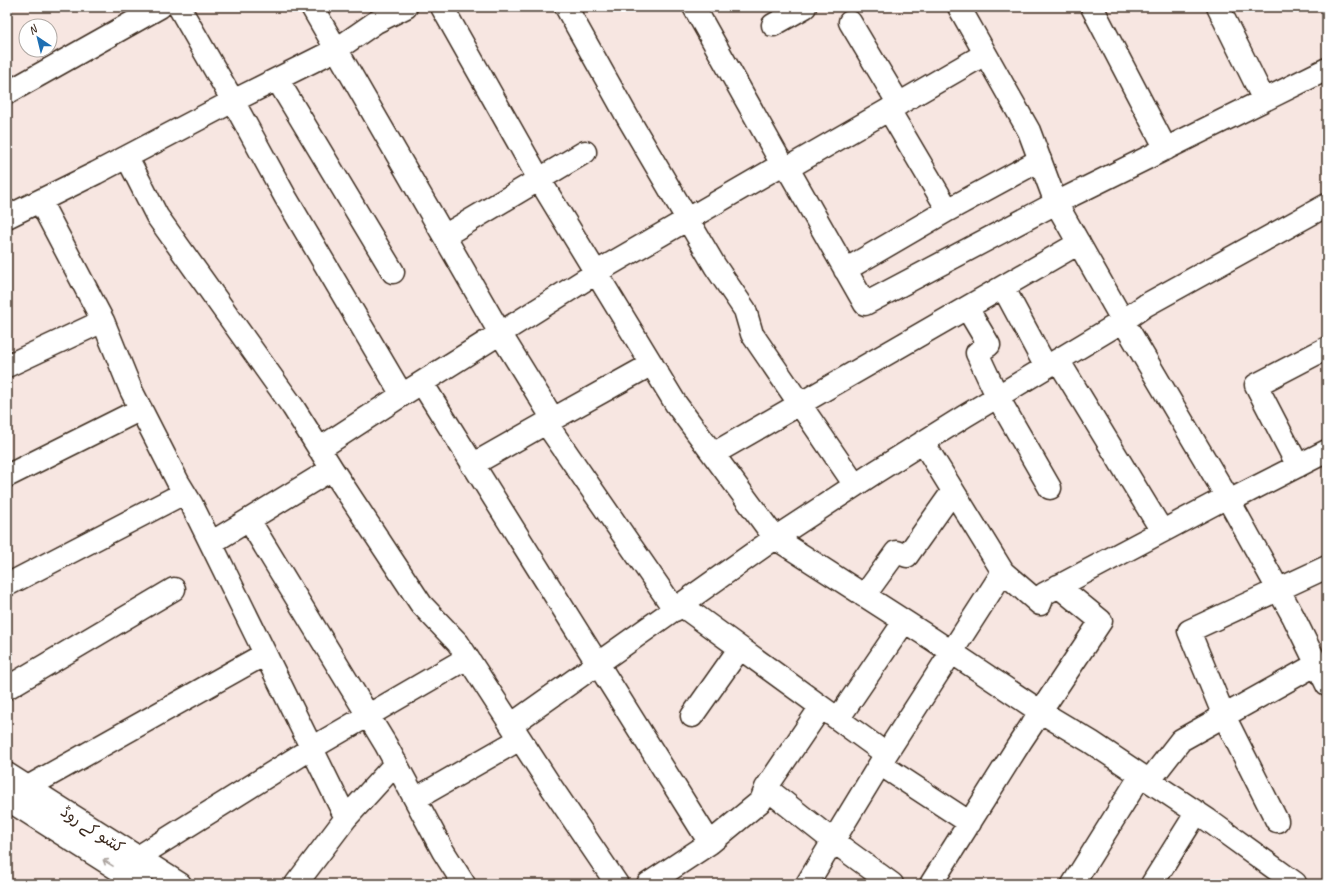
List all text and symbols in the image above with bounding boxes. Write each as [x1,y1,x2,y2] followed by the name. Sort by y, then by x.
[18,18,58,58] north arrow
[25,21,41,37] text: N
[57,802,128,858] street label: کسّو کے روڈ
[103,859,114,867] one-way arrow

